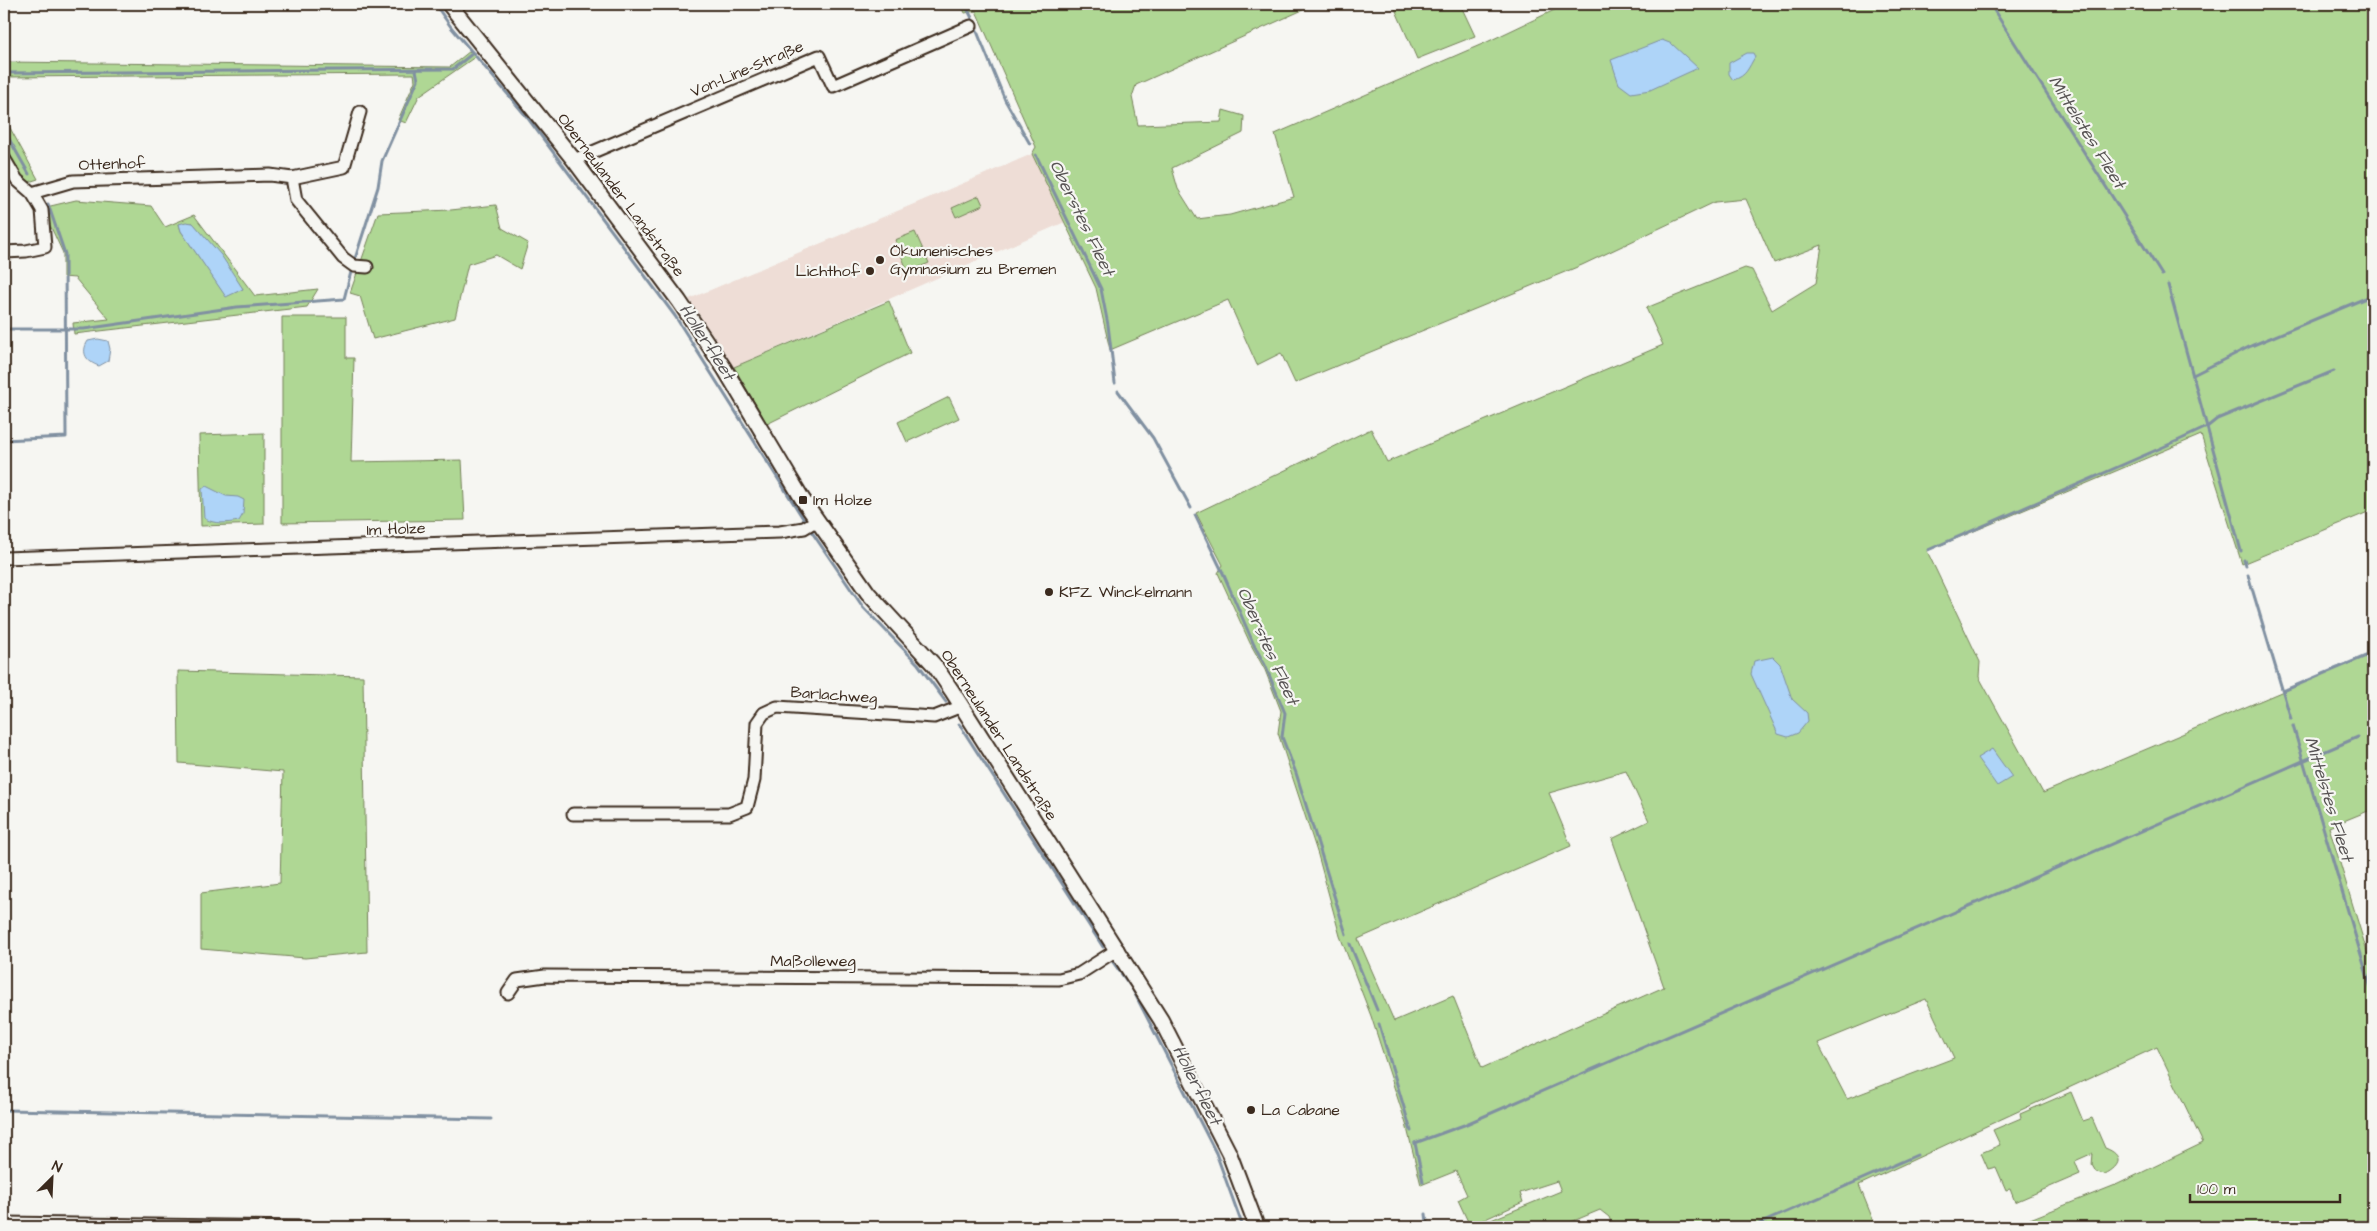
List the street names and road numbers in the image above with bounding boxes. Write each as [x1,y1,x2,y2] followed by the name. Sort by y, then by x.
[687,35,807,103] street label: Von-Line-Straße
[552,109,690,282] street label: Oberneulander Landstraße
[78,152,146,176] street label: Ottenhof
[366,517,426,541] street label: Im Holze
[935,645,1063,825] street label: Oberneulander Landstraße
[790,681,878,710] street label: Barlachweg
[770,950,856,973] street label: Maßolleweg

